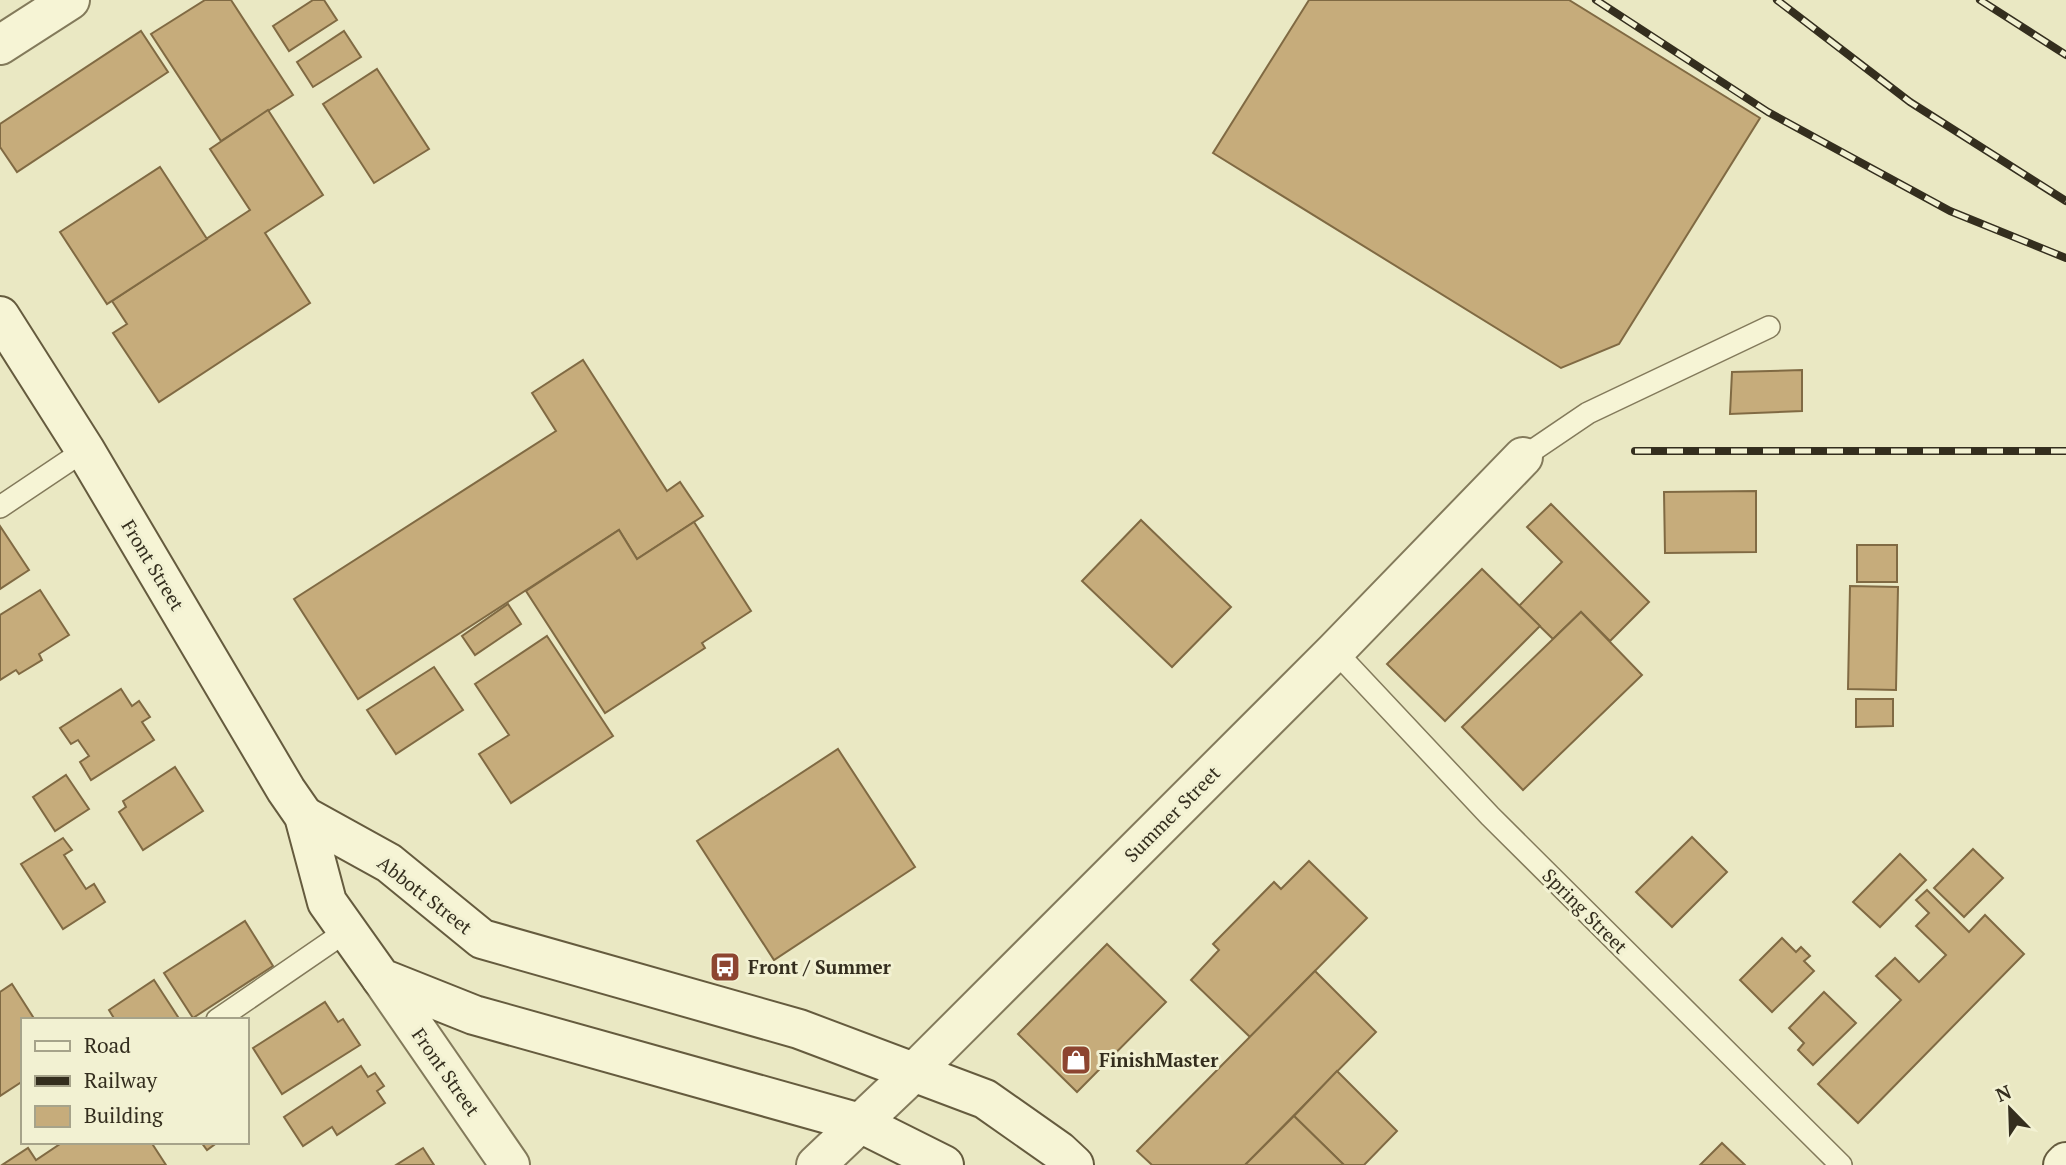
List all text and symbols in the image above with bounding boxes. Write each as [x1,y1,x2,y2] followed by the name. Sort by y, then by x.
[116,515,190,615] street label: Front Street
[1118,760,1225,867] street label: Summer Street
[373,850,478,939] street label: Abbott Street
[1537,863,1633,959] street label: Spring Street
[708,950,742,984] bus stop icon: Front / Summer
[748,954,892,979] place label: Front / Summer
[21,1018,248,1144] legend
[407,1023,486,1121] street label: Front Street
[84,1031,131,1059] text: Road
[1059,1043,1093,1077] shop icon: FinishMaster
[1099,1047,1219,1072] place label: FinishMaster
[84,1066,158,1094] text: Railway
[1975,1074,2045,1144] north arrow
[1992,1078,2015,1107] text: N
[84,1101,164,1129] text: Building

